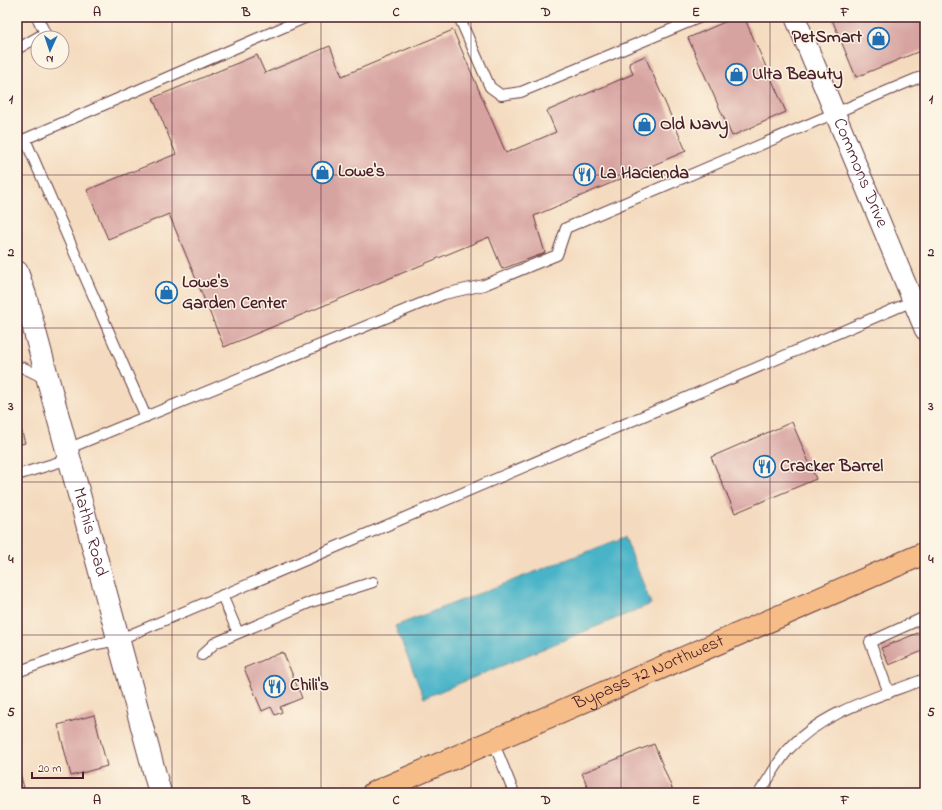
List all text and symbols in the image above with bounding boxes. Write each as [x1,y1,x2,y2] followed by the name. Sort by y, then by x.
[93,3,101,22] text: A
[241,3,251,22] text: B
[392,3,400,22] text: C
[540,3,551,22] text: D
[692,3,700,22] text: E
[840,3,850,22] text: F
[792,25,863,51] place label: PetSmart
[865,25,891,51] shop icon: PetSmart
[30,30,70,70] north arrow
[45,51,54,67] text: N
[724,62,750,88] shop icon: Ulta Beauty
[752,62,843,89] place label: Ulta Beauty
[9,90,14,109] text: 1
[929,90,934,109] text: 1
[631,112,657,138] shop icon: Old Navy
[660,112,728,139] place label: Old Navy
[825,114,895,233] street label: Commons Drive
[310,159,336,185] shop icon: Lowe's
[338,159,385,185] place label: Lowe's
[572,161,598,187] restaurant icon: La Hacienda
[600,161,689,187] place label: La Hacienda
[7,243,15,262] text: 2
[927,243,935,262] text: 2
[182,270,287,317] place label: Lowe's Garden Center
[153,280,179,306] shop icon: Lowe's Garden Center
[7,397,14,416] text: 3
[927,397,934,416] text: 3
[751,454,777,480] restaurant icon: Cracker Barrel
[780,454,883,480] place label: Cracker Barrel
[65,485,114,580] street label: Mathis Road
[7,550,14,569] text: 4
[927,550,934,569] text: 4
[569,629,729,718] street label: Bypass 72 Northwest
[261,673,287,699] restaurant icon: Chili's
[290,673,329,699] place label: Chili's
[7,703,15,722] text: 5
[927,703,935,722] text: 5
[32,754,83,780] scale bar
[38,760,61,778] text: 20 m
[93,791,101,810] text: A
[241,791,251,810] text: B
[392,791,400,810] text: C
[540,791,551,810] text: D
[692,791,700,810] text: E
[840,791,850,810] text: F

